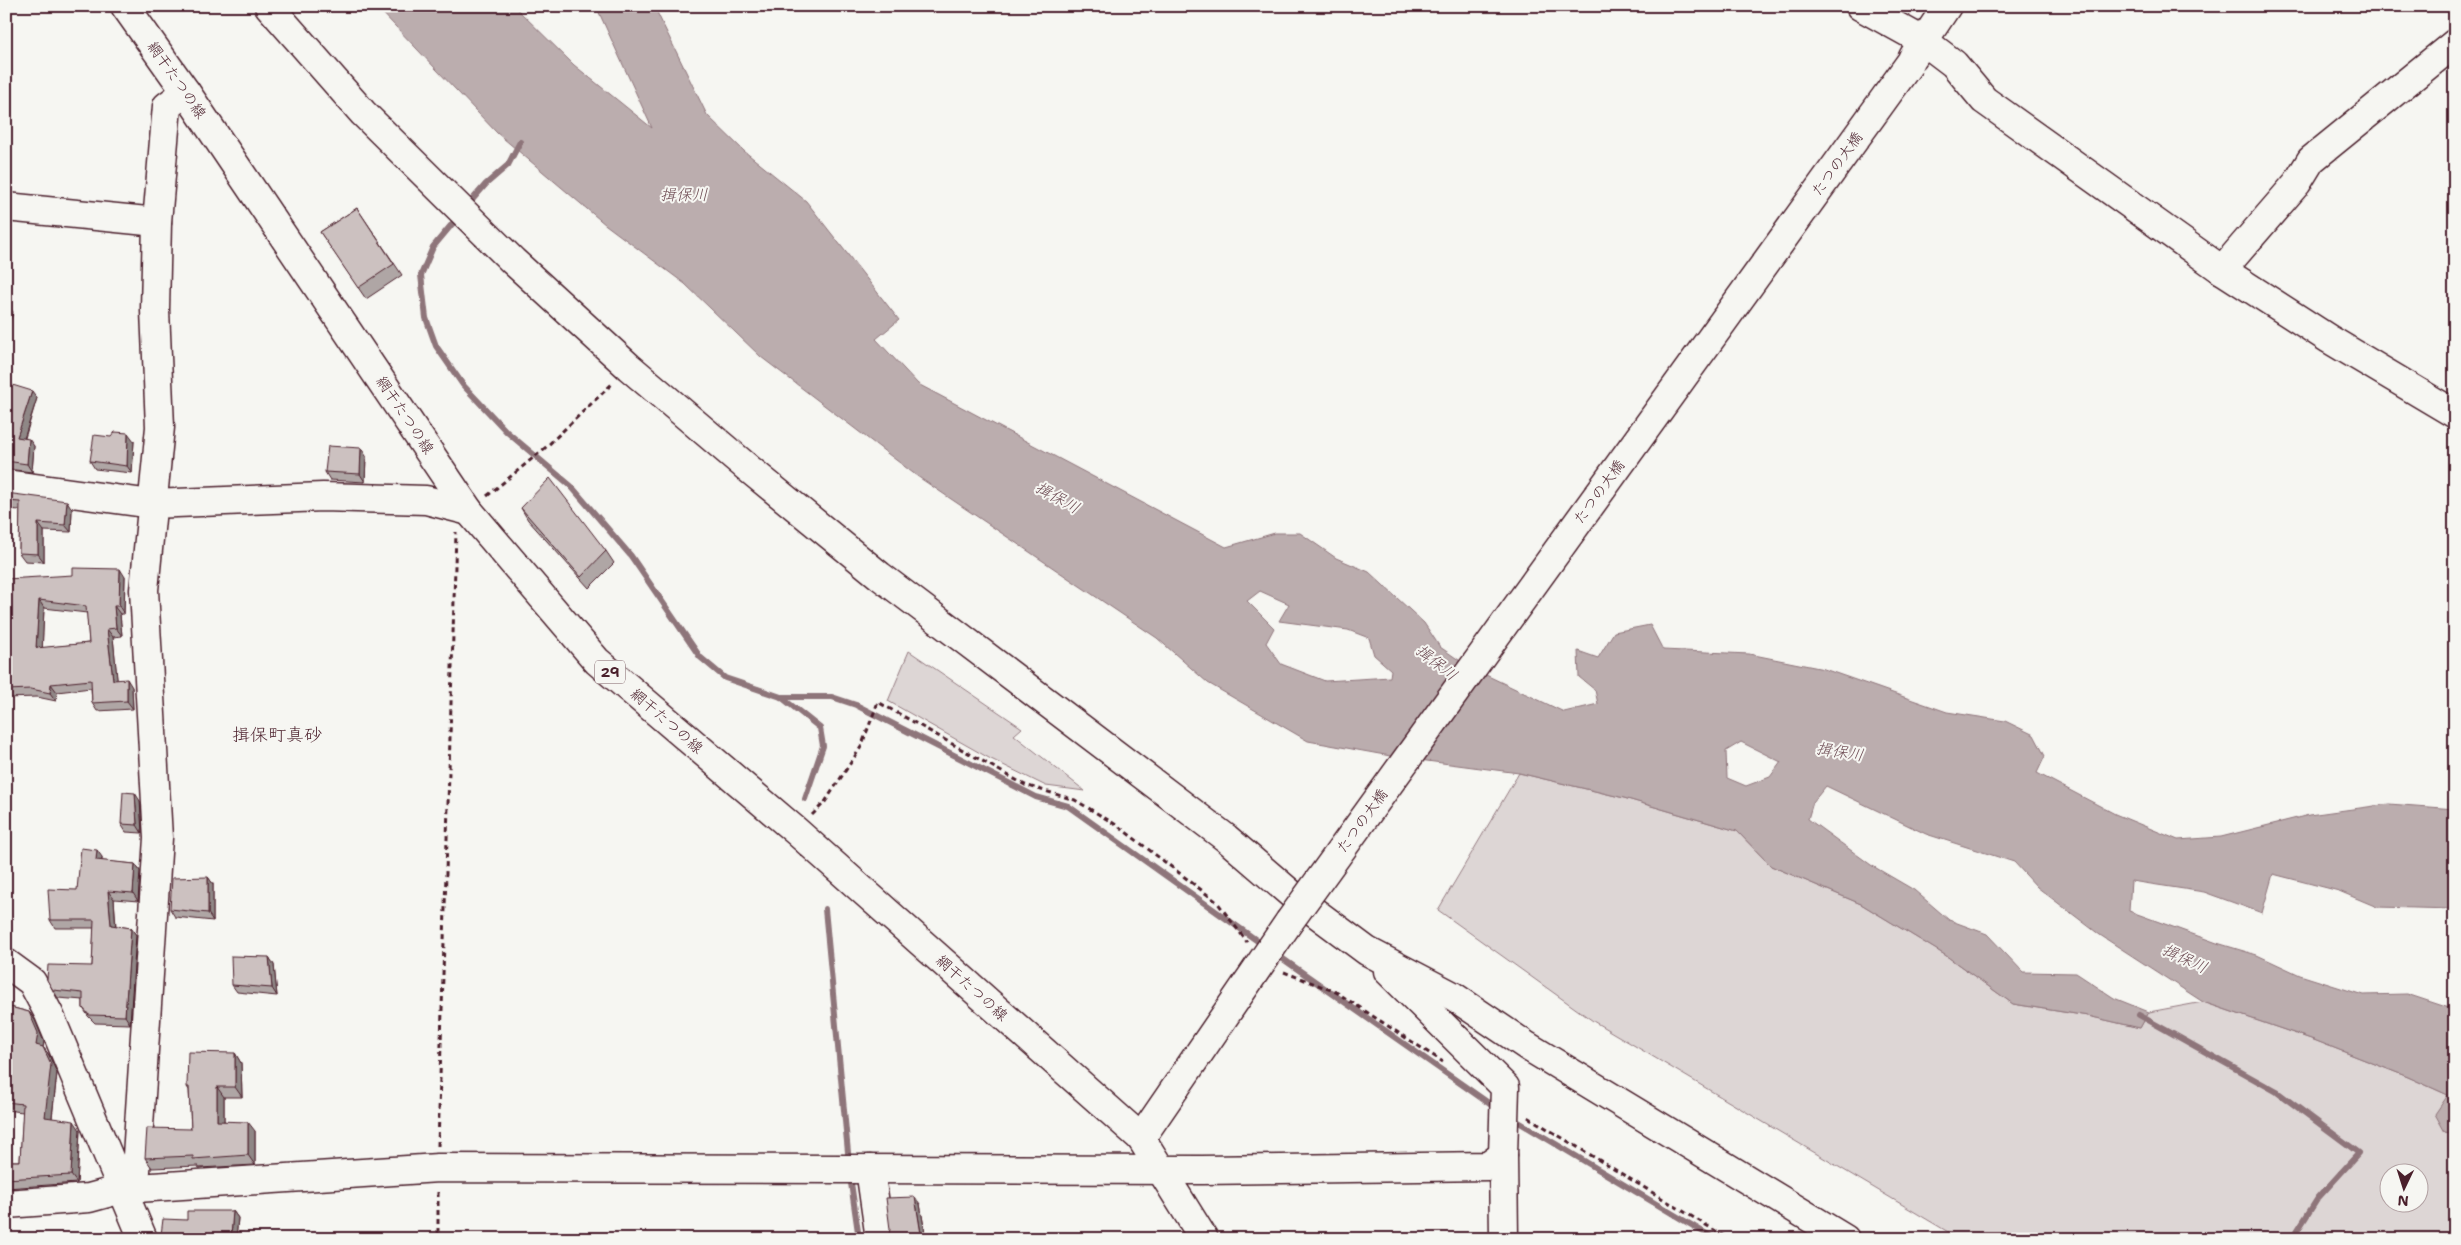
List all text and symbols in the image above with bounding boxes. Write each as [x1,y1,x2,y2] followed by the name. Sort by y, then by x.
[143,37,211,123] street label: 網干たつの線
[1807,128,1867,200] street label: たつの大橋
[660,184,708,205] water label: 揖保川
[372,372,438,458] street label: 網干たつの線
[1569,456,1629,528] street label: たつの大橋
[1032,477,1084,518] water label: 揖保川
[1411,639,1462,685] water label: 揖保川
[595,660,625,684] road number: 29
[626,684,708,758] street label: 網干たつの線
[232,723,322,747] district label: 揖保町真砂
[1815,737,1865,766] water label: 揖保川
[1332,785,1392,857] street label: たつの大橋
[2159,939,2211,978] water label: 揖保川
[932,950,1012,1026] street label: 網干たつの線
[2378,1162,2428,1212] north arrow
[2397,1192,2409,1210] text: N

